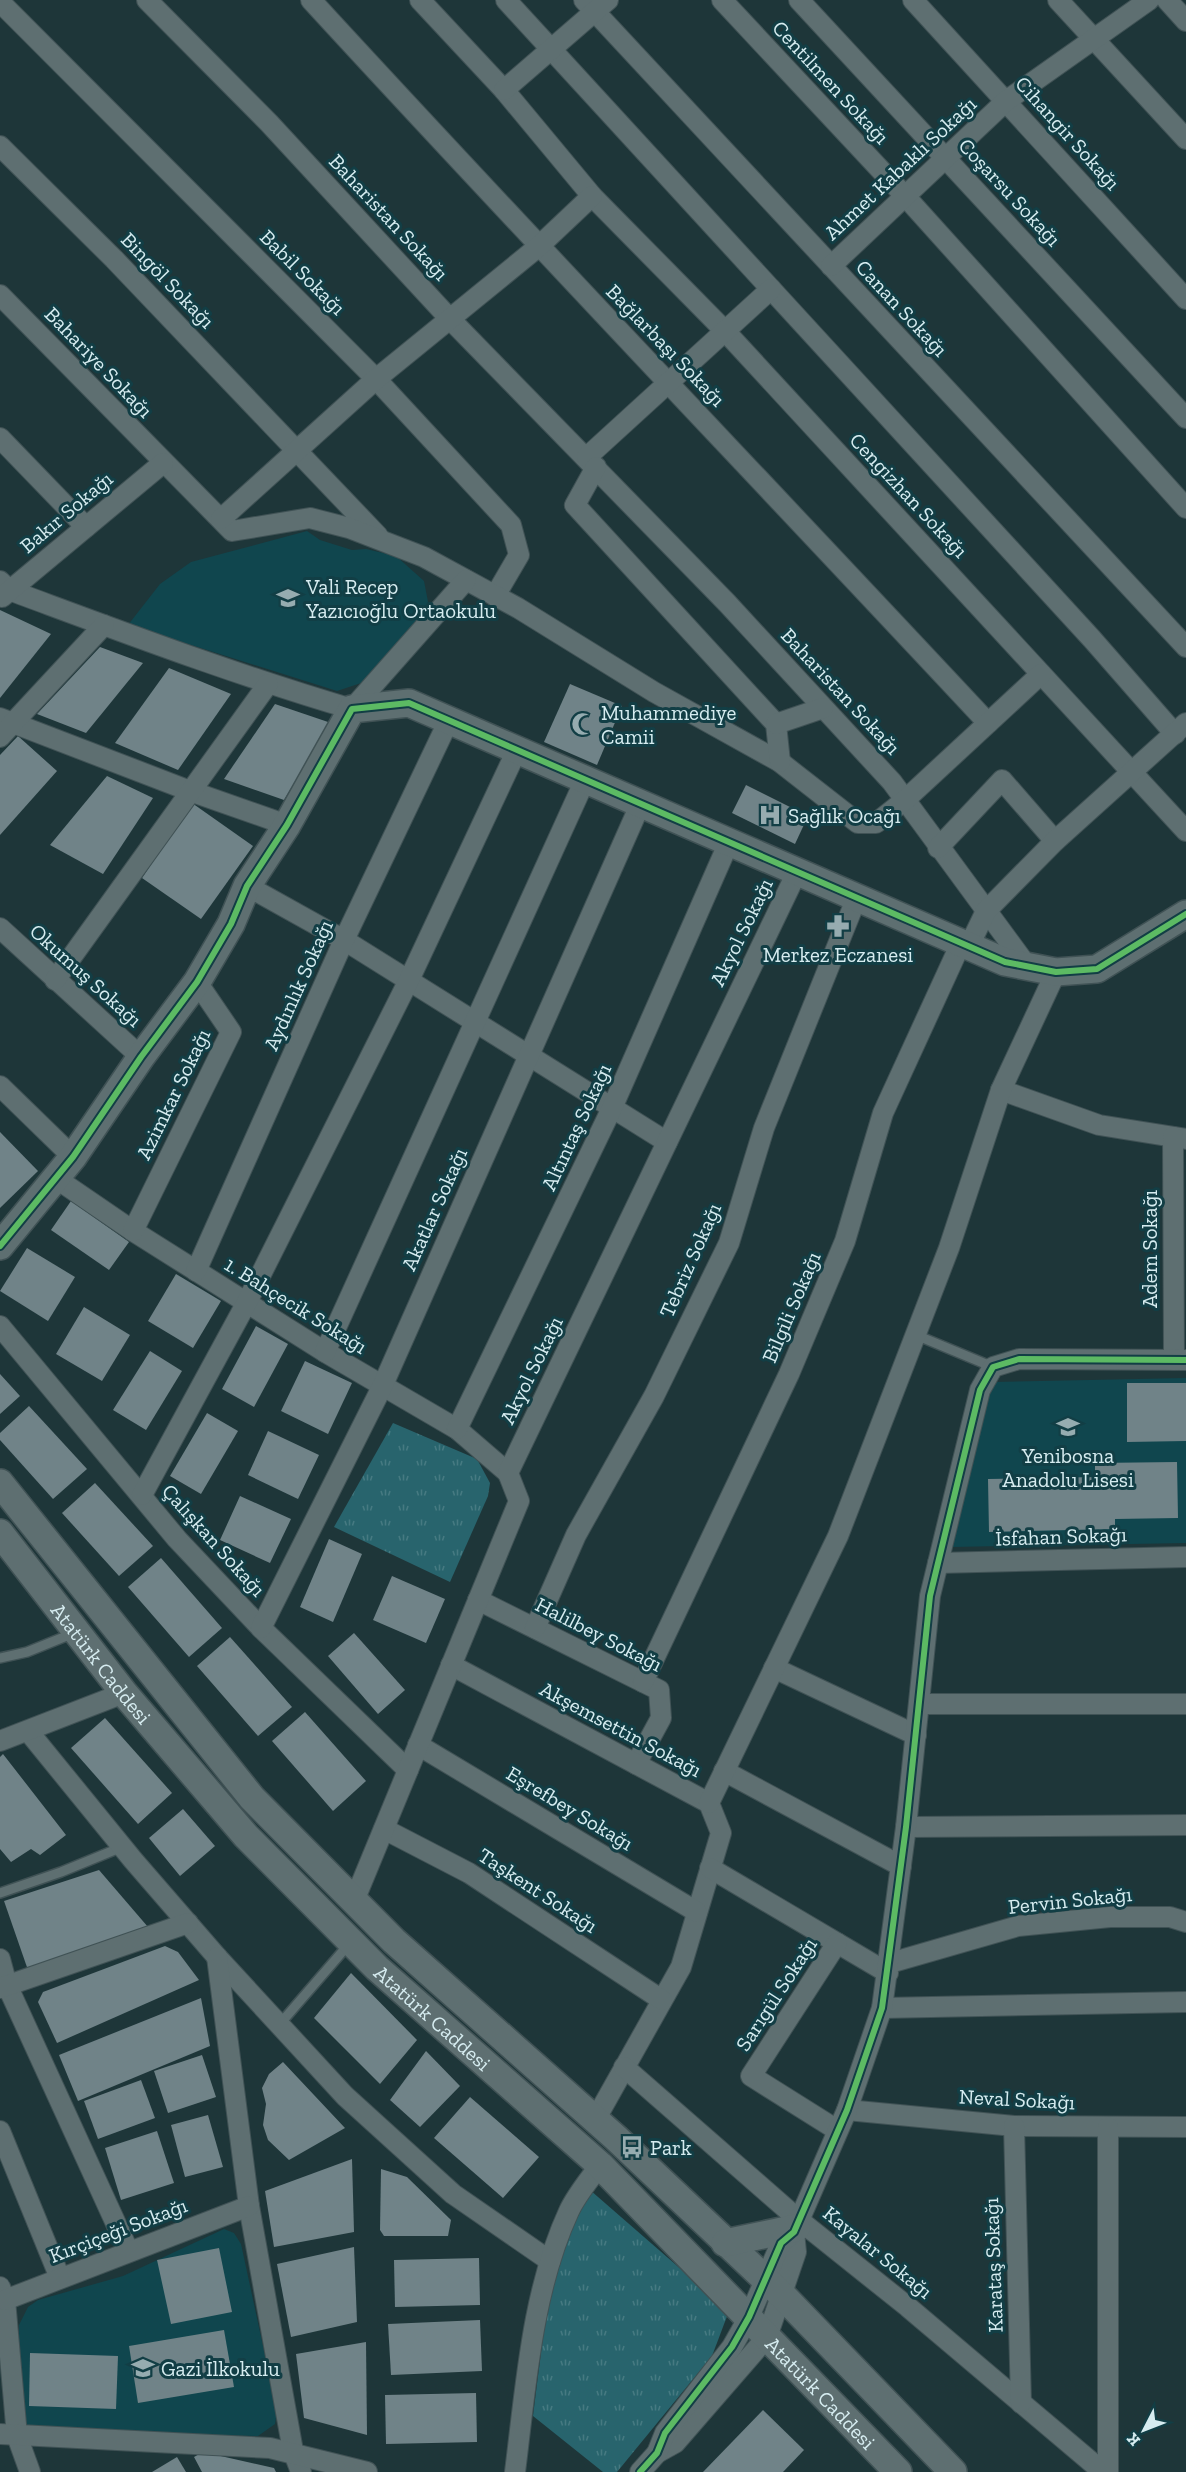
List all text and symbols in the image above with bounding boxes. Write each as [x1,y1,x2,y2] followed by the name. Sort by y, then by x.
[767,15,895,149] street label: Centilmen Sokağı
[1010,71,1126,195] street label: Cihangir Sokağı
[819,91,981,245] street label: Ahmet Kabaklı Sokağı
[954,133,1067,251] street label: Coşarsu Sokağı
[324,149,454,286] street label: Baharistan Sokağı
[255,224,351,320] street label: Babil Sokağı
[116,227,220,333] street label: Bingöl Sokağı
[851,254,953,362] street label: Canan Sokağı
[601,279,731,411] street label: Bağlarbaşı Sokağı
[40,301,158,423] street label: Bahariye Sokağı
[845,427,973,563] street label: Cengizhan Sokağı
[15,466,118,558] street label: Bakır Sokağı
[305,574,496,623] place label: Vali Recep Yazıcıoğlu Ortaokulu
[275,585,301,611] school or university icon: Vali Recep Yazıcıoğlu Ortaokulu
[776,623,906,760] street label: Baharistan Sokağı
[601,700,736,749] place label: Muhammediye Camii
[570,711,596,737] mosque icon: Muhammediye Camii
[757,802,783,828] hospital icon: Sağlık Ocağı
[788,803,901,828] place label: Sağlık Ocağı
[704,874,778,990] street label: Akyol Sokağı
[825,913,851,939] pharmacy icon: Merkez Eczanesi
[258,916,338,1054] street label: Aydınlık Sokağı
[25,918,147,1032] street label: Okumuş Sokağı
[763,942,913,967] place label: Merkez Eczanesi
[131,1025,215,1163] street label: Azimkar Sokağı
[536,1059,616,1194] street label: Altıntaş Sokağı
[396,1144,472,1274] street label: Akatlar Sokağı
[1137,1190,1162,1308] street label: Adem Sokağı
[654,1199,726,1321] street label: Tebriz Sokağı
[756,1248,826,1366] street label: Bilgili Sokağı
[220,1251,372,1359] street label: 1. Bahçecik Sokağı
[494,1312,568,1428] street label: Akyol Sokağı
[1055,1414,1081,1440] school or university icon: Yenibosna Anadolu Lisesi
[1002,1443,1134,1492] place label: Yenibosna Anadolu Lisesi
[157,1479,271,1601] street label: Çalışkan Sokağı
[995,1521,1127,1551] street label: İsfahan Sokağı
[531,1591,667,1677] street label: Halilbey Sokağı
[46,1598,157,1729] street label: Atatürk Caddesi
[536,1676,706,1782] street label: Akşemsettin Sokağı
[502,1760,638,1856] street label: Eşrefbey Sokağı
[474,1842,602,1938] street label: Taşkent Sokağı
[1007,1881,1133,1919] street label: Pervin Sokağı
[730,1933,822,2055] street label: Sarıgül Sokağı
[370,1959,496,2076] street label: Atatürk Caddesi
[958,2083,1076,2115] street label: Neval Sokağı
[619,2134,645,2160] bus stop icon: Park
[650,2135,692,2160] place label: Park
[45,2192,191,2268] street label: Kırçiçeği Sokağı
[978,2197,1008,2333] street label: Karataş Sokağı
[818,2200,938,2304] street label: Kayalar Sokağı
[761,2331,881,2454] street label: Atatürk Caddesi
[130,2355,156,2381] school or university icon: Gazi İlkokulu
[161,2356,280,2381] place label: Gazi İlkokulu
[1114,2400,1174,2460] north arrow
[1122,2429,1144,2450] text: K

